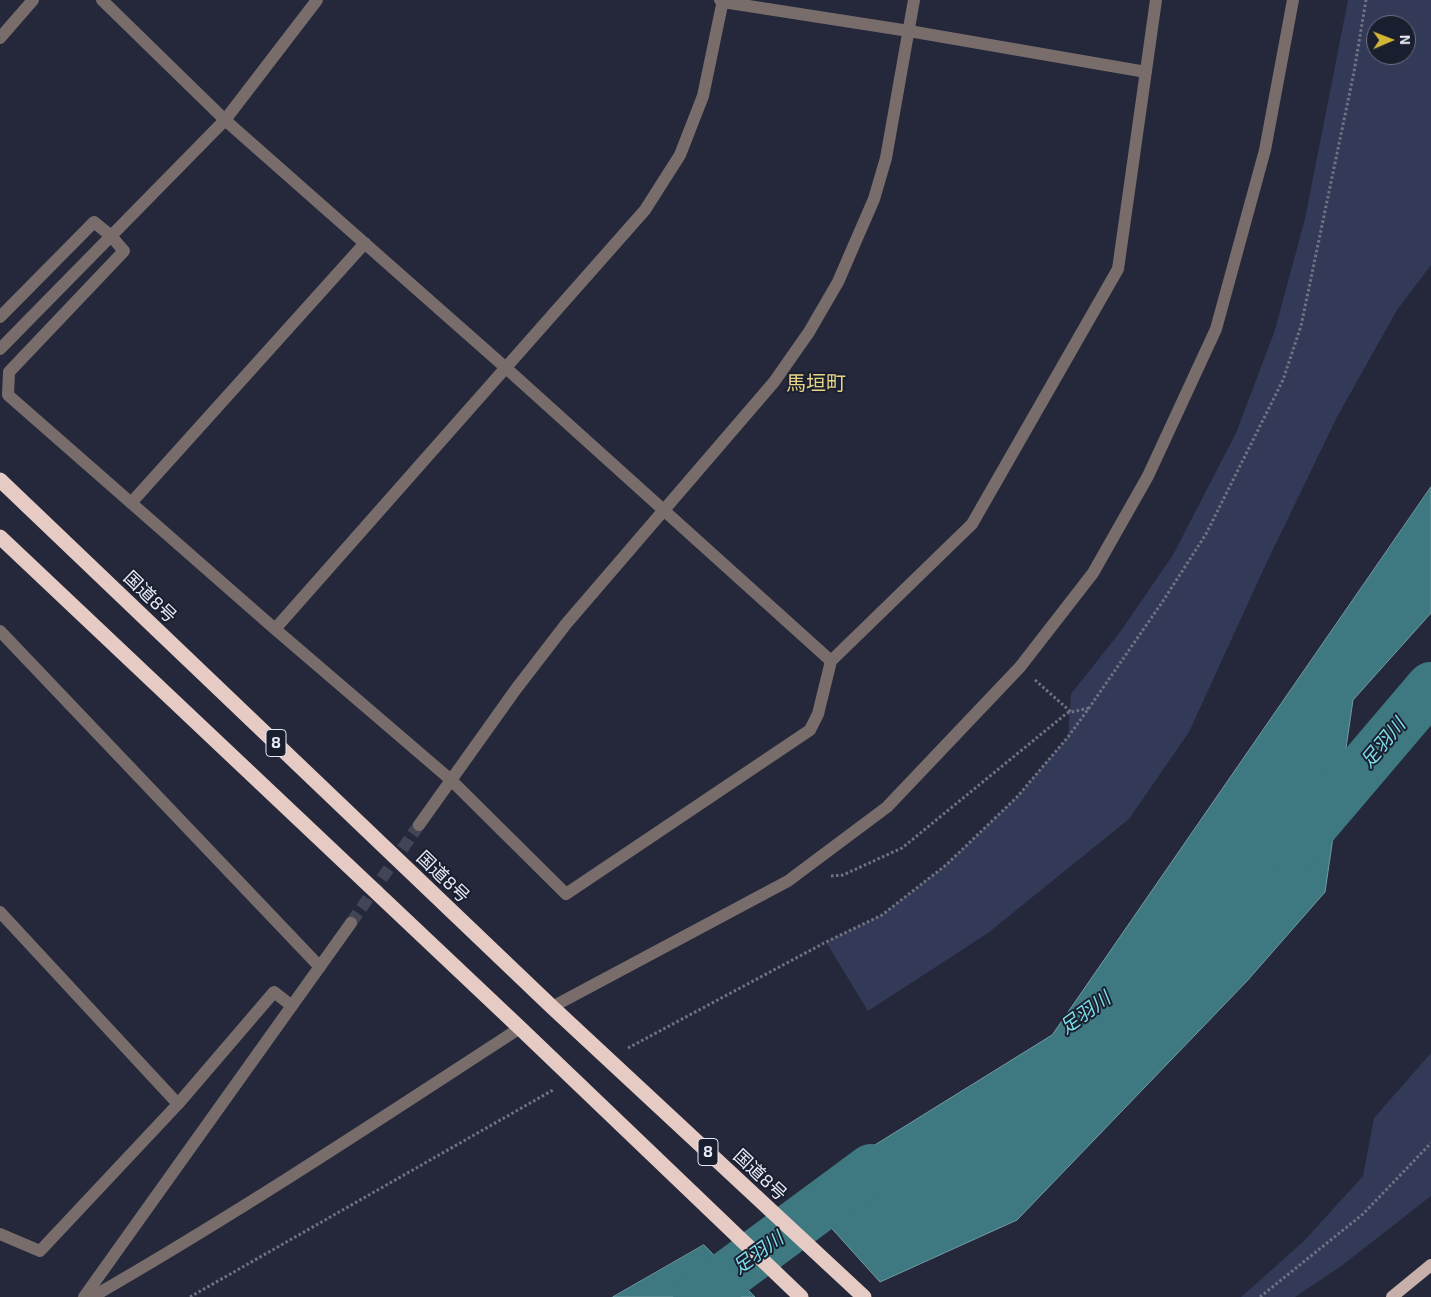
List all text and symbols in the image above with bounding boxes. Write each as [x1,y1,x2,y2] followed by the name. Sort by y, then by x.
[1366,15,1416,65] north arrow
[1397,35,1414,45] text: N
[786,371,846,395] district label: 馬垣町
[119,567,181,627] street label: 国道8号
[1356,714,1410,772] water label: 足羽川
[266,730,286,756] road number: 8
[412,847,474,907] street label: 国道8号
[1055,987,1115,1039] water label: 足羽川
[698,1138,718,1166] road number: 8
[729,1145,791,1205] street label: 国道8号
[728,1227,788,1279] water label: 足羽川

